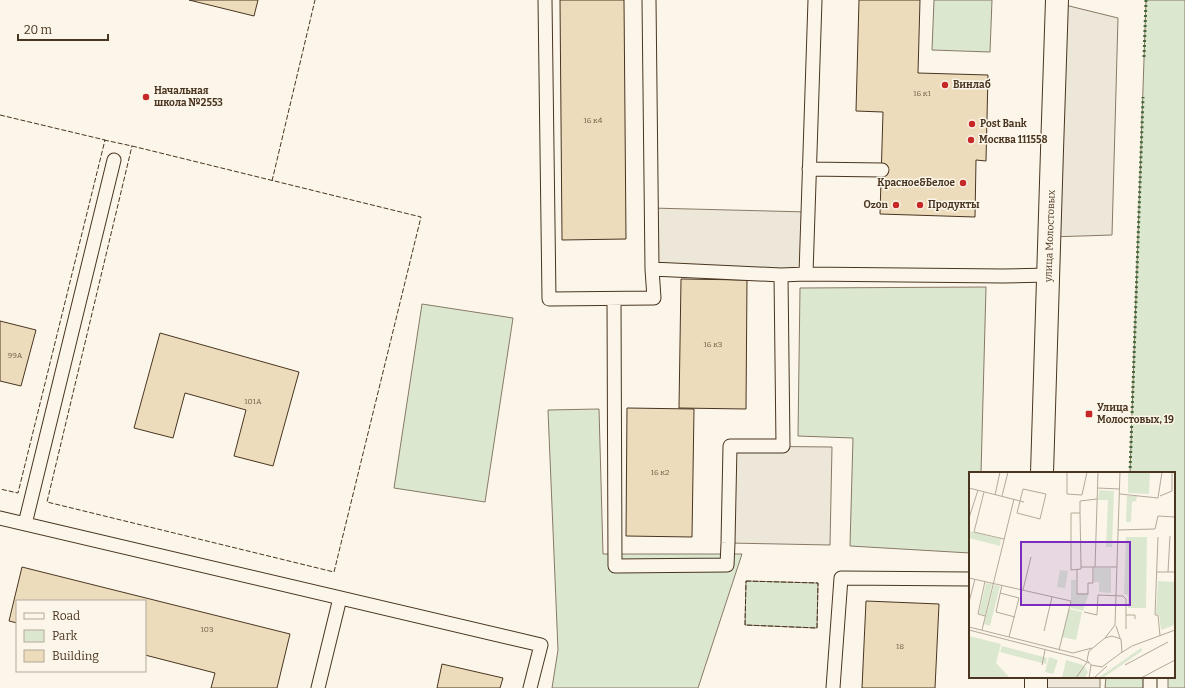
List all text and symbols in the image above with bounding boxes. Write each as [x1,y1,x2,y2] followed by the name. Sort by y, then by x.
[18,16,108,42] scale bar
[24,23,53,37] text: 20 m
[953,79,991,91] place label: Винлаб
[940,80,950,90] marker: Винлаб
[154,85,223,109] place label: Начальная школа №2553
[913,89,931,98] house number: 16 к1
[141,92,151,102] marker: Начальная школа №2553
[584,116,603,125] house number: 16 к4
[980,118,1027,130] place label: Post Bank
[967,119,977,129] marker: Post Bank
[979,134,1048,146] place label: Москва 111558
[966,135,976,145] marker: Москва 111558
[877,177,955,189] place label: Красное&Белое
[958,178,968,188] marker: Красное&Белое
[1042,189,1058,283] street label: улица Молостовых
[863,199,889,211] place label: Ozon
[928,199,980,211] place label: Продукты
[891,200,901,210] marker: Ozon
[915,200,925,210] marker: Продукты
[704,340,723,349] house number: 16 к3
[7,351,23,360] house number: 99А
[244,397,262,406] house number: 101А
[1097,402,1174,426] place label: Улица Молостовых, 19
[1084,409,1094,419] marker: Улица Молостовых, 19
[651,468,669,477] house number: 16 к2
[969,472,1175,678] inset map
[16,600,146,672] legend
[52,609,80,623] text: Road
[201,625,214,634] house number: 103
[52,629,78,643] text: Park
[896,642,904,651] house number: 18
[52,649,99,663] text: Building

